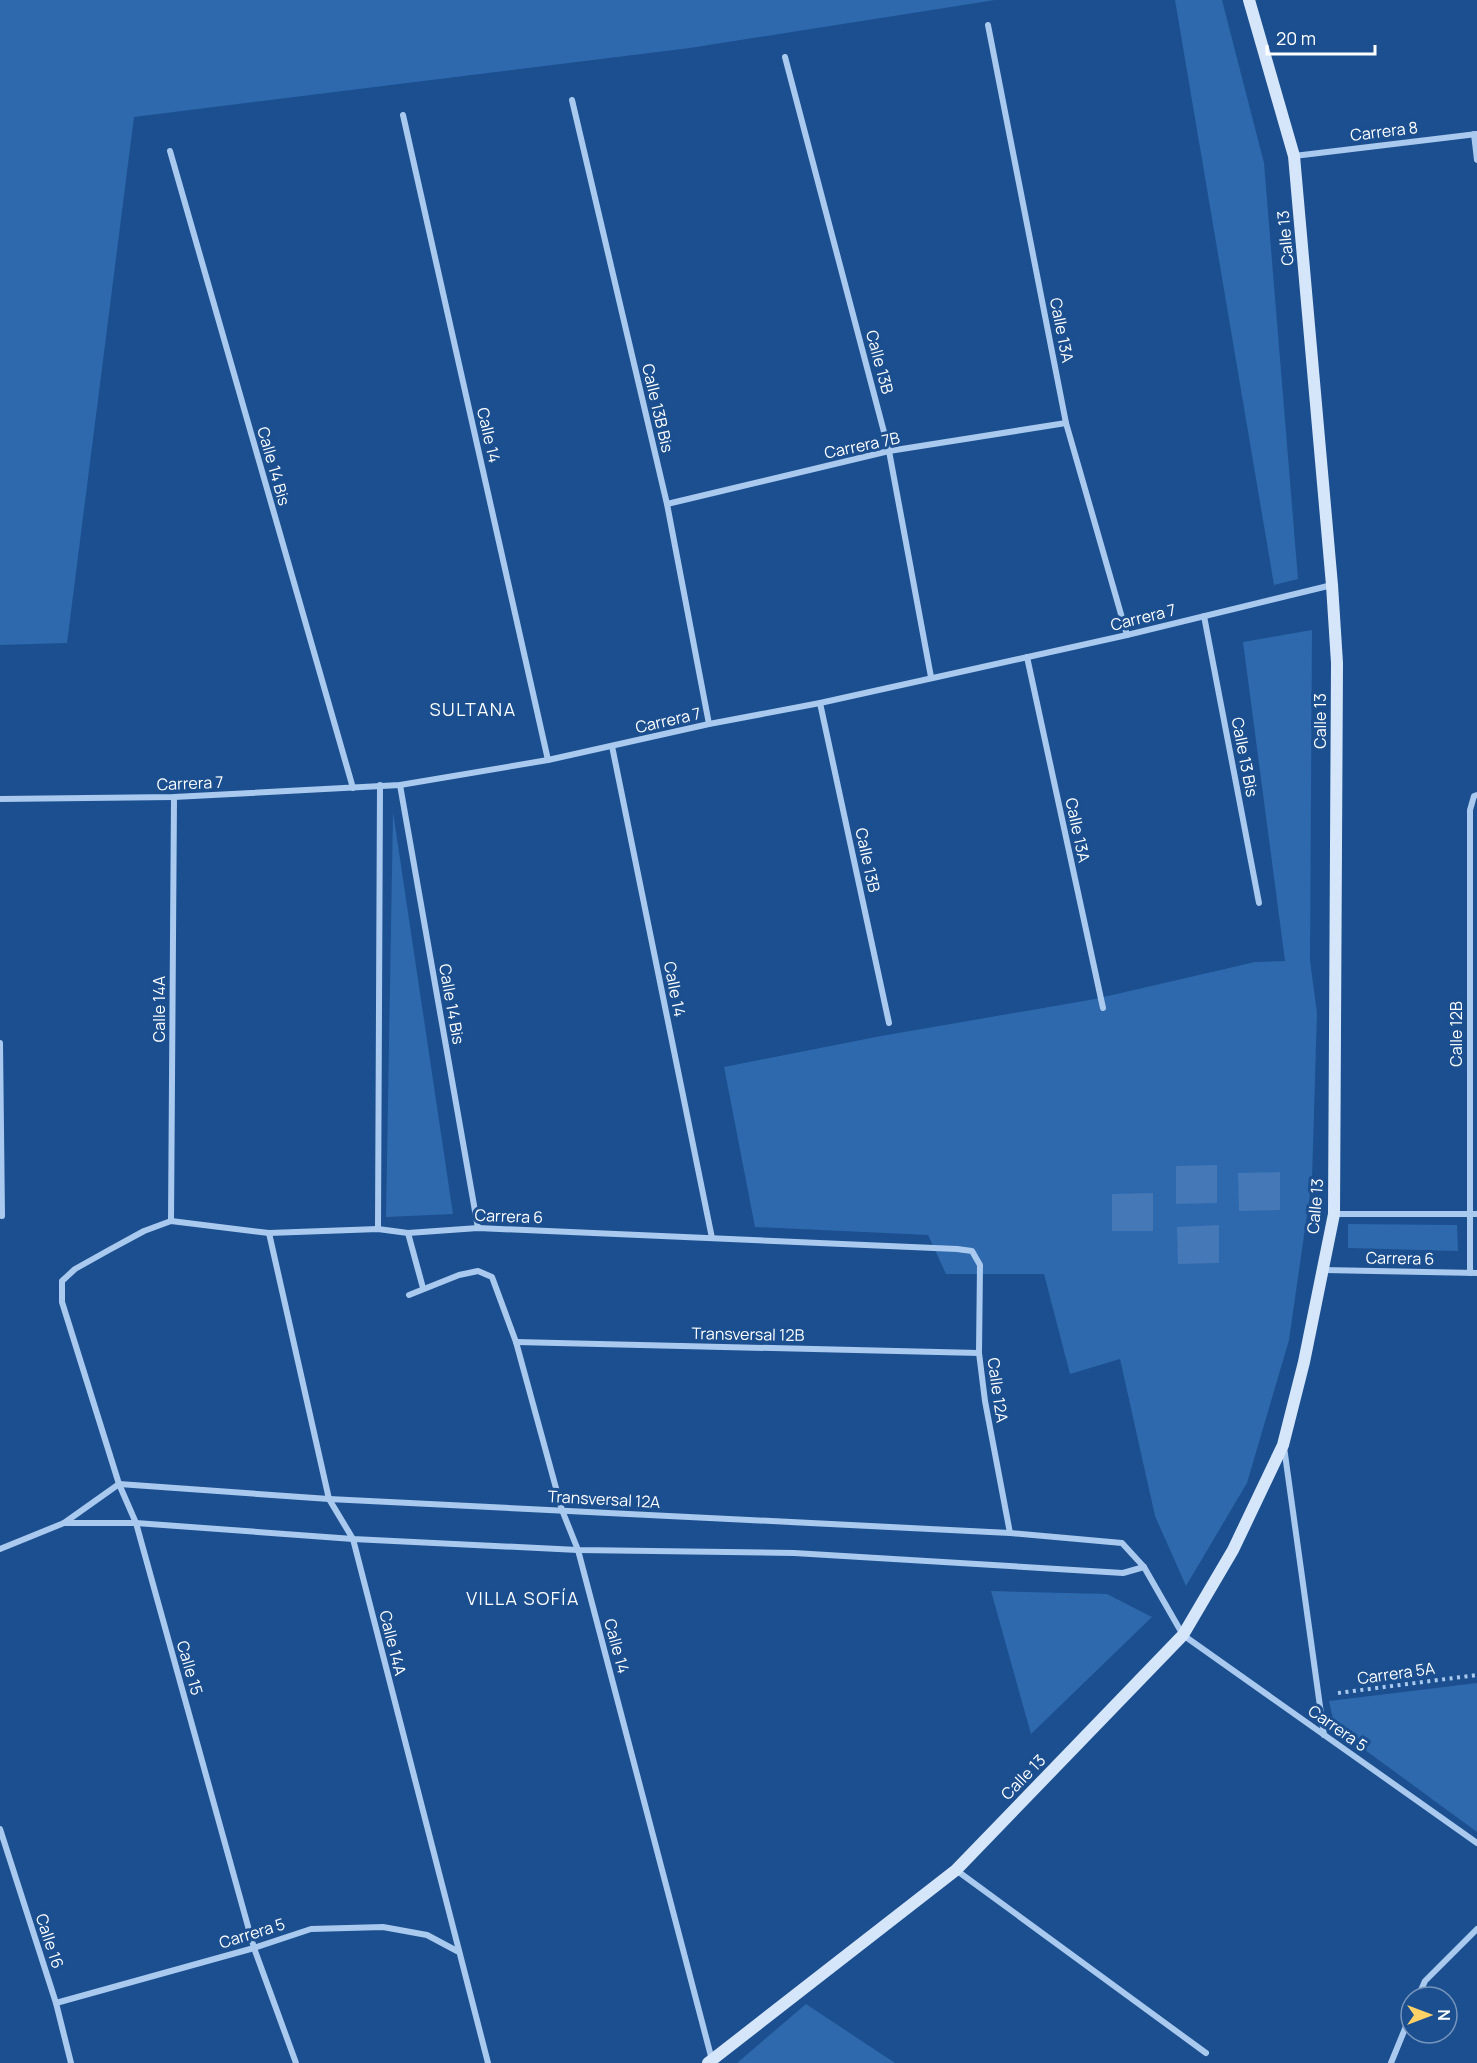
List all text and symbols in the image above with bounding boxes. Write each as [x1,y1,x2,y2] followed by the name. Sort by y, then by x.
[1267,18,1375,56] scale bar
[1276,26,1316,50] text: 20 m
[1349,116,1419,146] street label: Carrera 8
[1272,209,1298,267] street label: Calle 13
[1045,296,1079,364] street label: Calle 13A
[861,328,899,397] street label: Calle 13B
[637,361,679,455] street label: Calle 13B Bis
[472,405,506,465] street label: Calle 14
[252,424,296,508] street label: Calle 14 Bis
[822,426,902,464] street label: Carrera 7B
[1108,598,1178,636] street label: Carrera 7
[1309,693,1331,749] street label: Calle 13
[429,697,517,721] district label: SULTANA
[633,702,703,738] street label: Carrera 7
[1227,715,1263,799] street label: Calle 13 Bis
[156,771,224,795] street label: Carrera 7
[1060,796,1096,864] street label: Calle 13A
[850,826,886,894] street label: Calle 13B
[659,959,691,1019] street label: Calle 14
[434,962,470,1046] street label: Calle 14 Bis
[148,976,170,1042] street label: Calle 14A
[1445,1001,1467,1067] street label: Calle 12B
[1302,1177,1328,1235] street label: Calle 13
[474,1204,544,1228] street label: Carrera 6
[1366,1246,1434,1270] street label: Carrera 6
[691,1322,805,1346] street label: Transversal 12B
[983,1356,1013,1424] street label: Calle 12A
[547,1485,661,1513] street label: Transversal 12A
[466,1586,580,1610] district label: VILLA SOFÍA
[374,1608,412,1678] street label: Calle 14A
[599,1616,635,1676] street label: Calle 14
[172,1638,208,1698] street label: Calle 15
[1356,1657,1436,1689] street label: Carrera 5A
[1304,1700,1372,1756] street label: Carrera 5
[996,1749,1050,1805] street label: Calle 13
[31,1911,69,1971] street label: Calle 16
[216,1913,288,1953] street label: Carrera 5
[1399,1985,1459,2045] north arrow
[1433,2009,1455,2021] text: N

